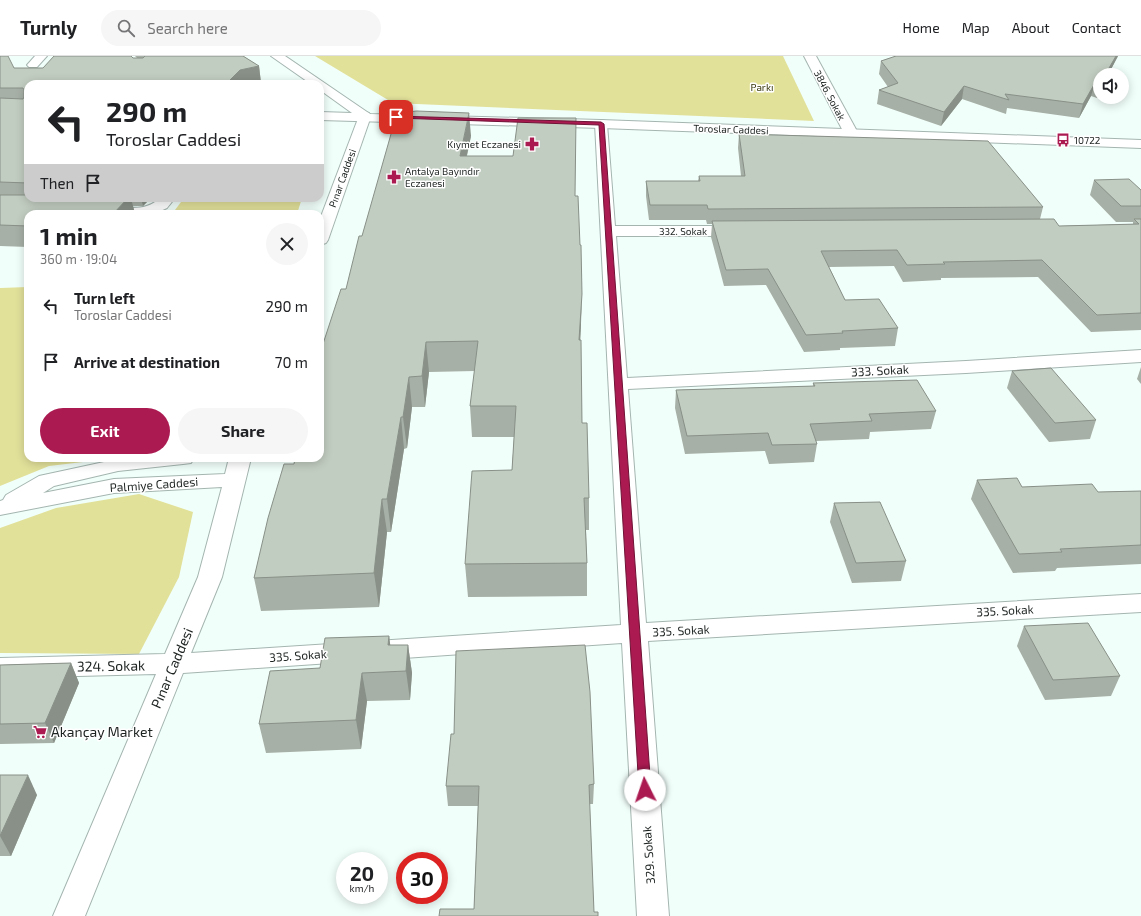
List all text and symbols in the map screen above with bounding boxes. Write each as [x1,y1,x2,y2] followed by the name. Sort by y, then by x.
[101,10,381,46] search box
[20,16,77,39] text: Turnly
[115,17,137,39] icon: search
[147,19,228,37] text: Search here
[903,19,940,36] text: Home
[962,19,990,36] text: Map
[1012,19,1050,36] text: About
[1072,19,1121,36] text: Contact
[812,68,848,122] street label: 3846. Sokak
[1093,68,1129,104] map controls
[1093,68,1129,104] button: sound
[751,81,773,93] park label: Parkı
[106,94,187,128] text: 290 m
[40,96,92,148] icon: left
[379,100,413,134] pin
[385,106,407,128] icon: arrive
[693,122,769,136] street label: Toroslar Caddesi
[106,128,241,150] text: Toroslar Caddesi
[1055,132,1071,148] bus stop icon: 10722
[1074,134,1101,146] place label: 10722
[524,136,540,152] pharmacy icon: Kıymet Eczanesi
[447,138,521,150] place label: Kıymet Eczanesi
[326,147,358,209] street label: Pınar Caddesi
[405,165,480,189] place label: Antalya Bayındır Eczanesi
[386,169,402,185] pharmacy icon: Antalya Bayındır Eczanesi
[82,172,104,194] icon: arrive
[40,174,74,192] text: Then
[40,221,98,250] text: 1 min
[266,223,308,265] button: close
[659,225,707,237] street label: 332. Sokak
[40,251,117,267] text: 360 m · 19:04
[74,289,135,307] text: Turn left
[40,295,62,317] icon: left
[265,297,308,315] text: 290 m
[74,307,172,323] text: Toroslar Caddesi
[40,351,62,373] icon: arrive
[74,353,220,371] text: Arrive at destination
[275,353,308,371] text: 70 m
[851,361,909,379] street label: 333. Sokak
[40,408,170,454] button: Exit
[178,408,308,454] button: Share
[109,474,199,494] street label: Palmiye Caddesi
[976,602,1034,618] street label: 335. Sokak
[652,622,710,638] street label: 335. Sokak
[147,625,196,711] street label: Pınar Caddesi
[269,646,327,664] street label: 335. Sokak
[77,656,145,675] street label: 324. Sokak
[51,723,153,741] place label: Akançay Market
[32,724,48,740] supermarket icon: Akançay Market
[624,769,666,811] position arrow
[639,826,657,885] street label: 329. Sokak
[396,852,448,904] speed limit sign: 30
[350,861,374,885] text: 20
[350,882,374,894] text: km/h

